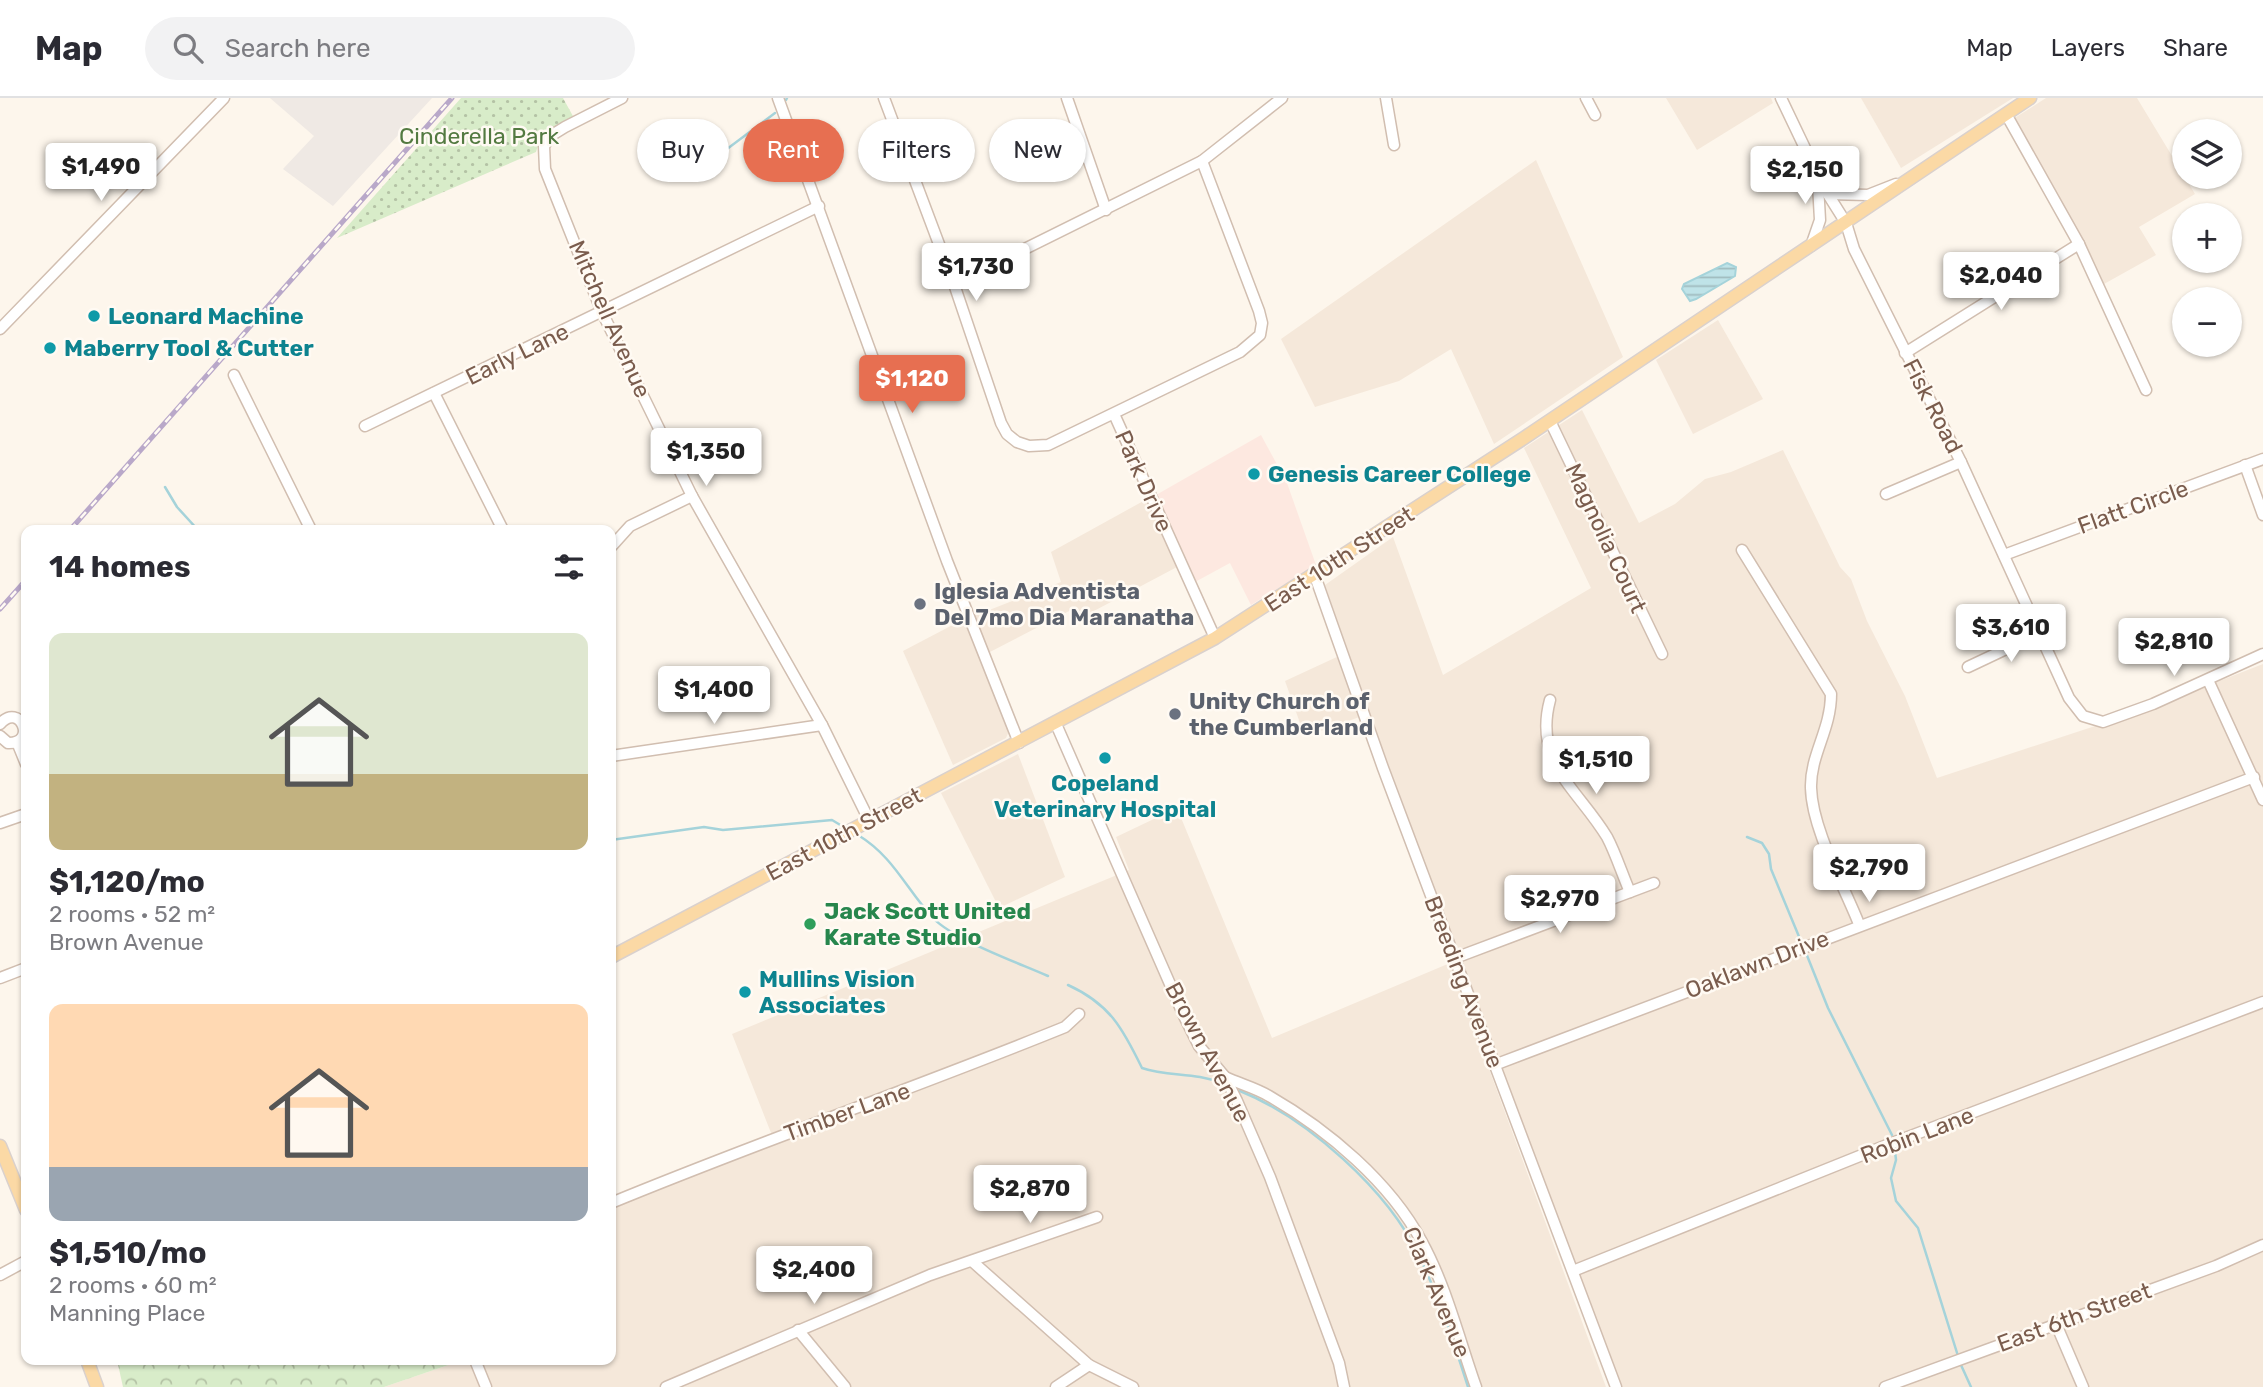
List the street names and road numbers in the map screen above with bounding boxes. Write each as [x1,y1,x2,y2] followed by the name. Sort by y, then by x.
[563,236,657,402] street label: Mitchell Avenue
[461,317,573,391] street label: Early Lane
[1897,354,1969,458] street label: Fisk Road
[1109,426,1179,536] street label: Park Drive
[1559,459,1653,617] street label: Magnolia Court
[2074,474,2192,540] street label: Flatt Circle
[1259,500,1419,618] street label: East 10th Street
[761,781,927,887] street label: East 10th Street
[1418,892,1510,1072] street label: Breeding Avenue
[1681,924,1833,1004] street label: Oaklawn Drive
[1159,977,1257,1127] street label: Brown Avenue
[780,1076,914,1148] street label: Timber Lane
[1856,1101,1978,1169] street label: Robin Lane
[1397,1222,1477,1362] street label: Clark Avenue
[1993,1276,2155,1358] street label: East 6th Street

